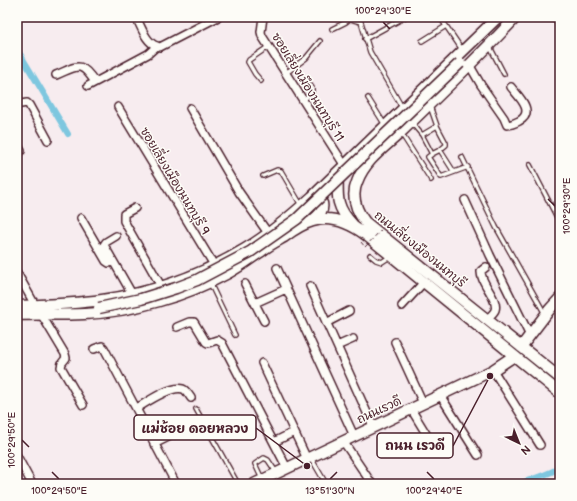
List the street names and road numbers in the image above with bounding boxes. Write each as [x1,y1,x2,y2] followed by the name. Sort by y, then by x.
[267,28,350,145] street label: ซอยเลี่ยงเมืองนนทบุรี 11
[136,123,216,238] street label: ซอยเลี่ยงเมืองนนทบุรี 9
[370,205,471,292] street label: ถนนเลี่ยงเมืองนนทบุรี
[354,394,404,427] street label: ถนนเรวดี

